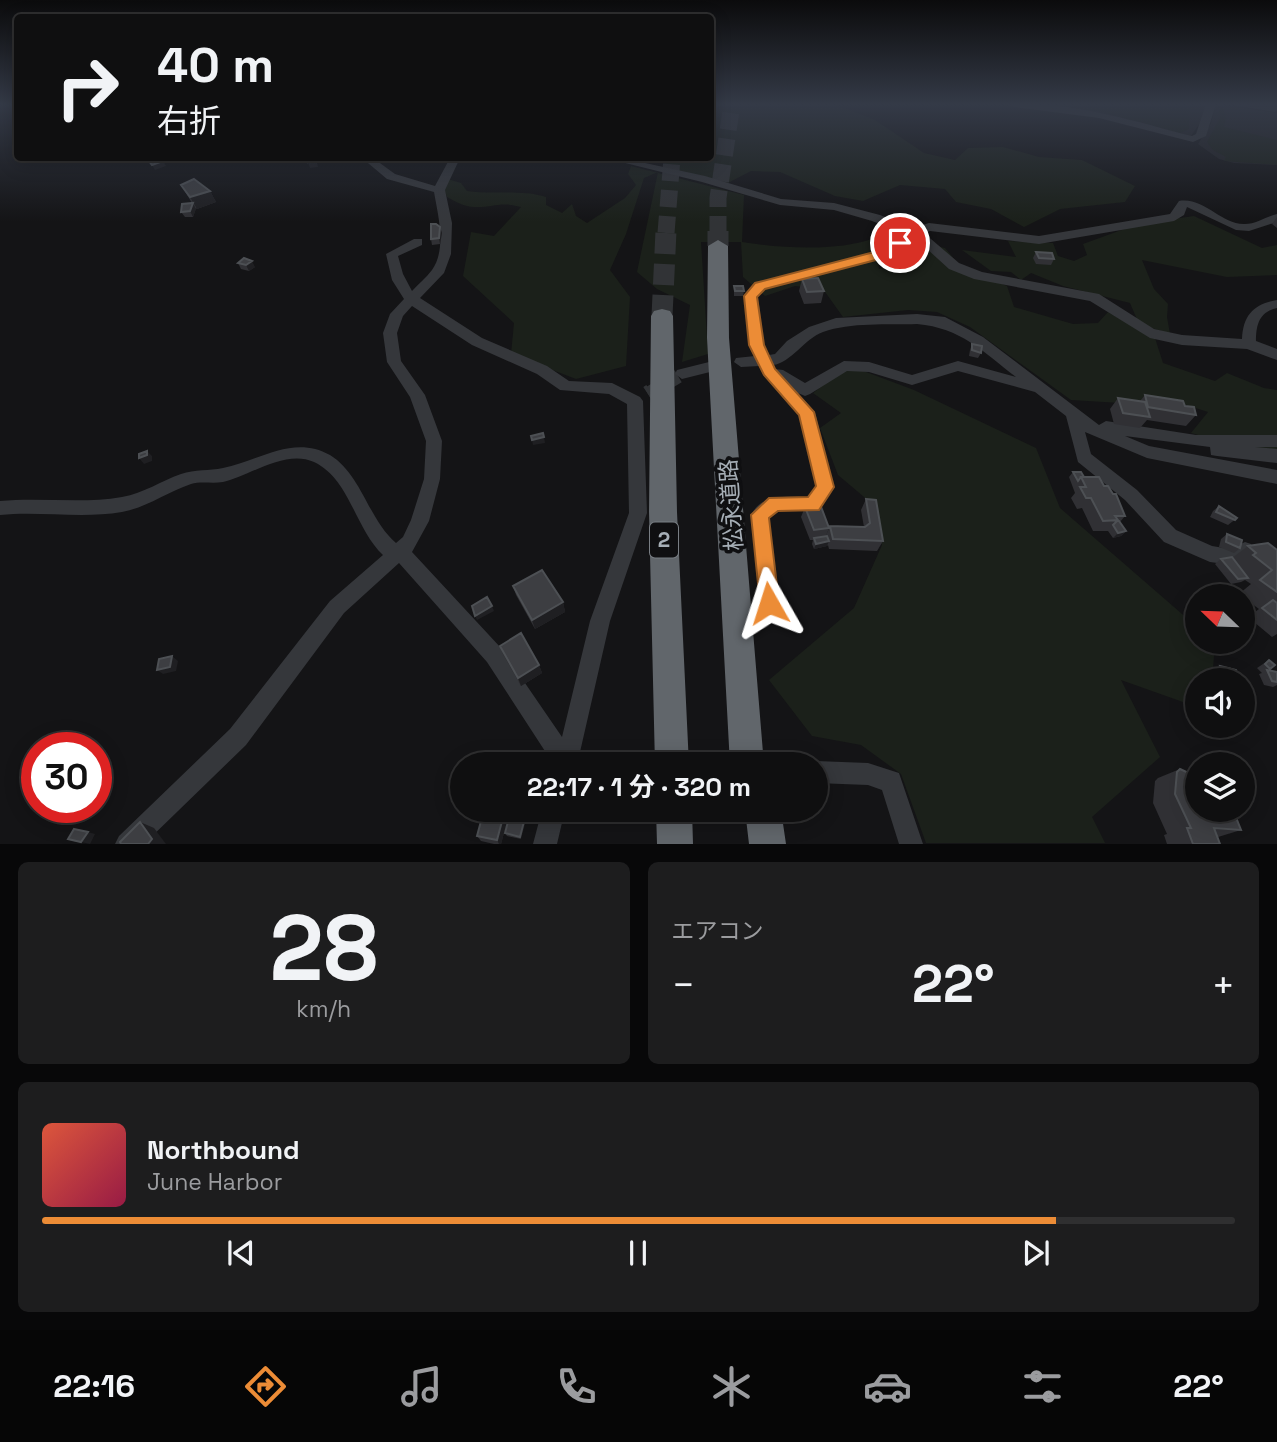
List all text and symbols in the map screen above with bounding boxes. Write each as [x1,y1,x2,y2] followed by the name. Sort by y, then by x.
[157,34,274,96] text: 40 m
[42,42,133,133] icon: right
[157,101,221,141] text: 右折
[870,213,930,273] pin
[881,224,919,262] icon: arrive
[713,458,749,552] street label: 松永道路
[650,522,678,558] road number: 2
[732,566,806,640] position arrow
[1185,584,1255,654] north arrow
[1185,584,1255,822] map controls
[1185,668,1255,738] button: sound
[21,732,112,823] speed limit sign: 30
[1185,752,1255,822] button: layers
[527,770,751,804] text: 22:17 · 1 分 · 320 m
[269,890,378,1007] text: 28
[672,916,764,946] text: エアコン
[912,951,994,1017] text: 22°
[672,961,695,1009] text: −
[1211,961,1235,1009] text: +
[296,994,351,1024] text: km/h
[147,1133,300,1167] text: Northbound
[147,1167,282,1197] text: June Harbor
[222,1234,260,1272] icon: previous
[619,1234,657,1272] icon: pause
[1017,1234,1055,1272] icon: next
[241,1362,290,1411] icon: directions
[397,1362,446,1411] icon: music
[552,1362,601,1411] icon: phone
[707,1362,756,1411] icon: climate
[863,1362,912,1411] icon: car
[1018,1362,1067,1411] icon: filters
[53,1366,135,1406] text: 22:16
[1173,1366,1224,1406] text: 22°

